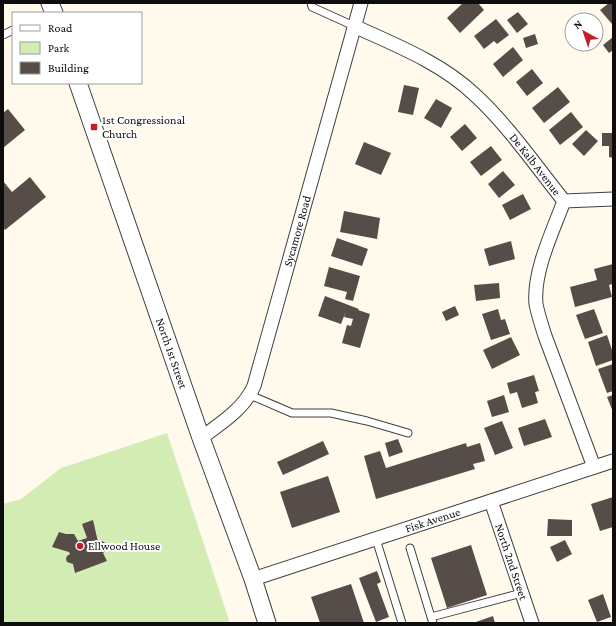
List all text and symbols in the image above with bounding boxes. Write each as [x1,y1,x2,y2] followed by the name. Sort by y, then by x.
[12,12,142,84] legend
[564,12,604,52] north arrow
[571,17,585,31] text: N
[48,21,73,35] text: Road
[48,41,70,55] text: Park
[48,61,89,75] text: Building
[102,113,185,141] place label: 1st Congressional Church
[89,122,99,132] marker: 1st Congressional Church
[507,130,564,198] street label: De Kalb Avenue
[281,193,314,268] street label: Sycamore Road
[153,316,191,391] street label: North 1st Street
[403,505,462,536] street label: Fisk Avenue
[492,522,531,603] street label: North 2nd Street
[88,539,160,553] place label: Ellwood House
[75,541,85,551] marker: Ellwood House

